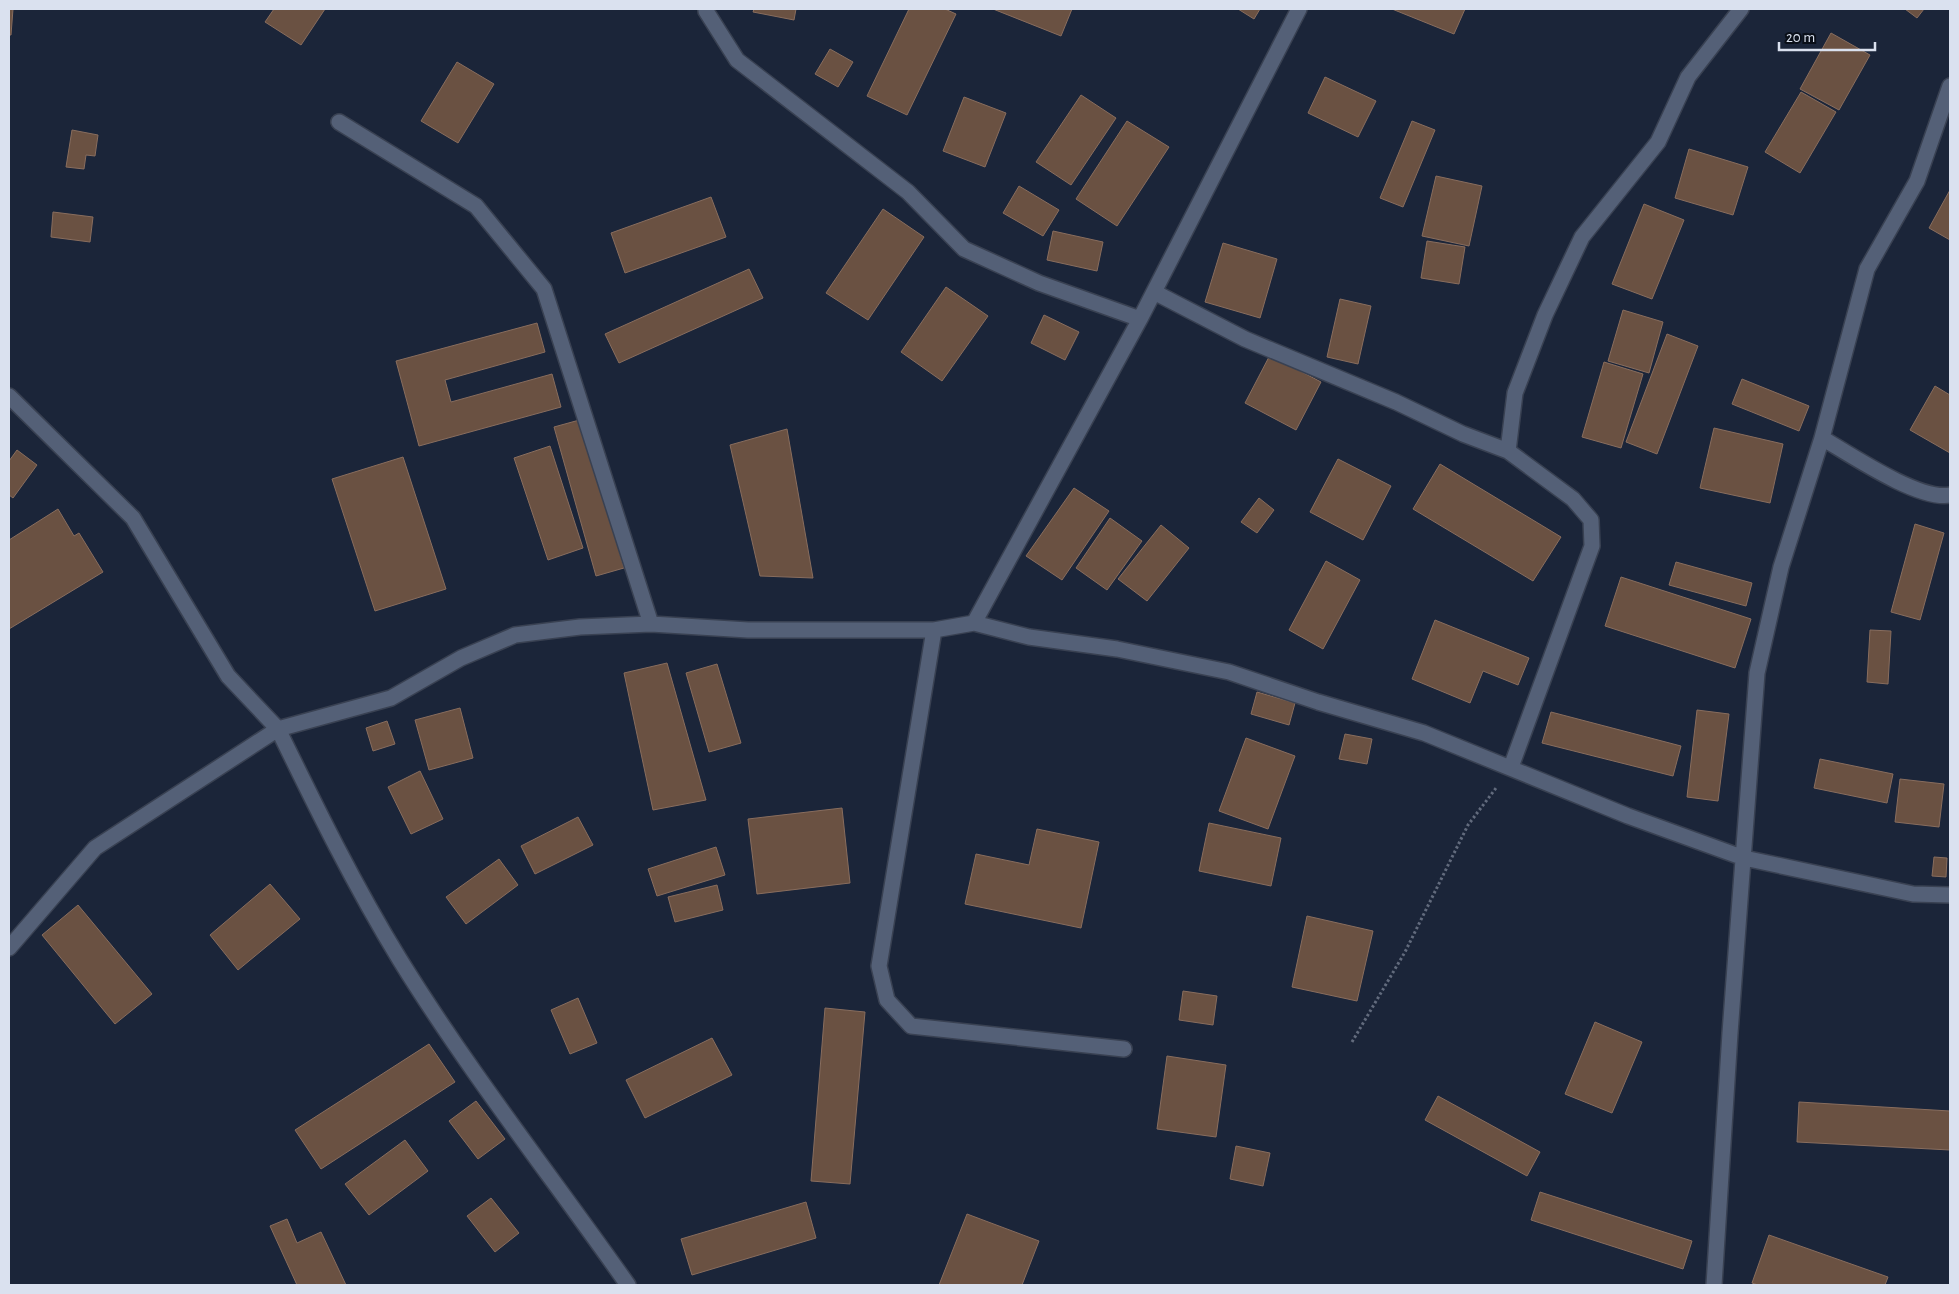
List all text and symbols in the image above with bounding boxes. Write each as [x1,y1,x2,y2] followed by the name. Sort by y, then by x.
[1779,20,1875,52] scale bar
[1786,30,1815,45] text: 20 m

